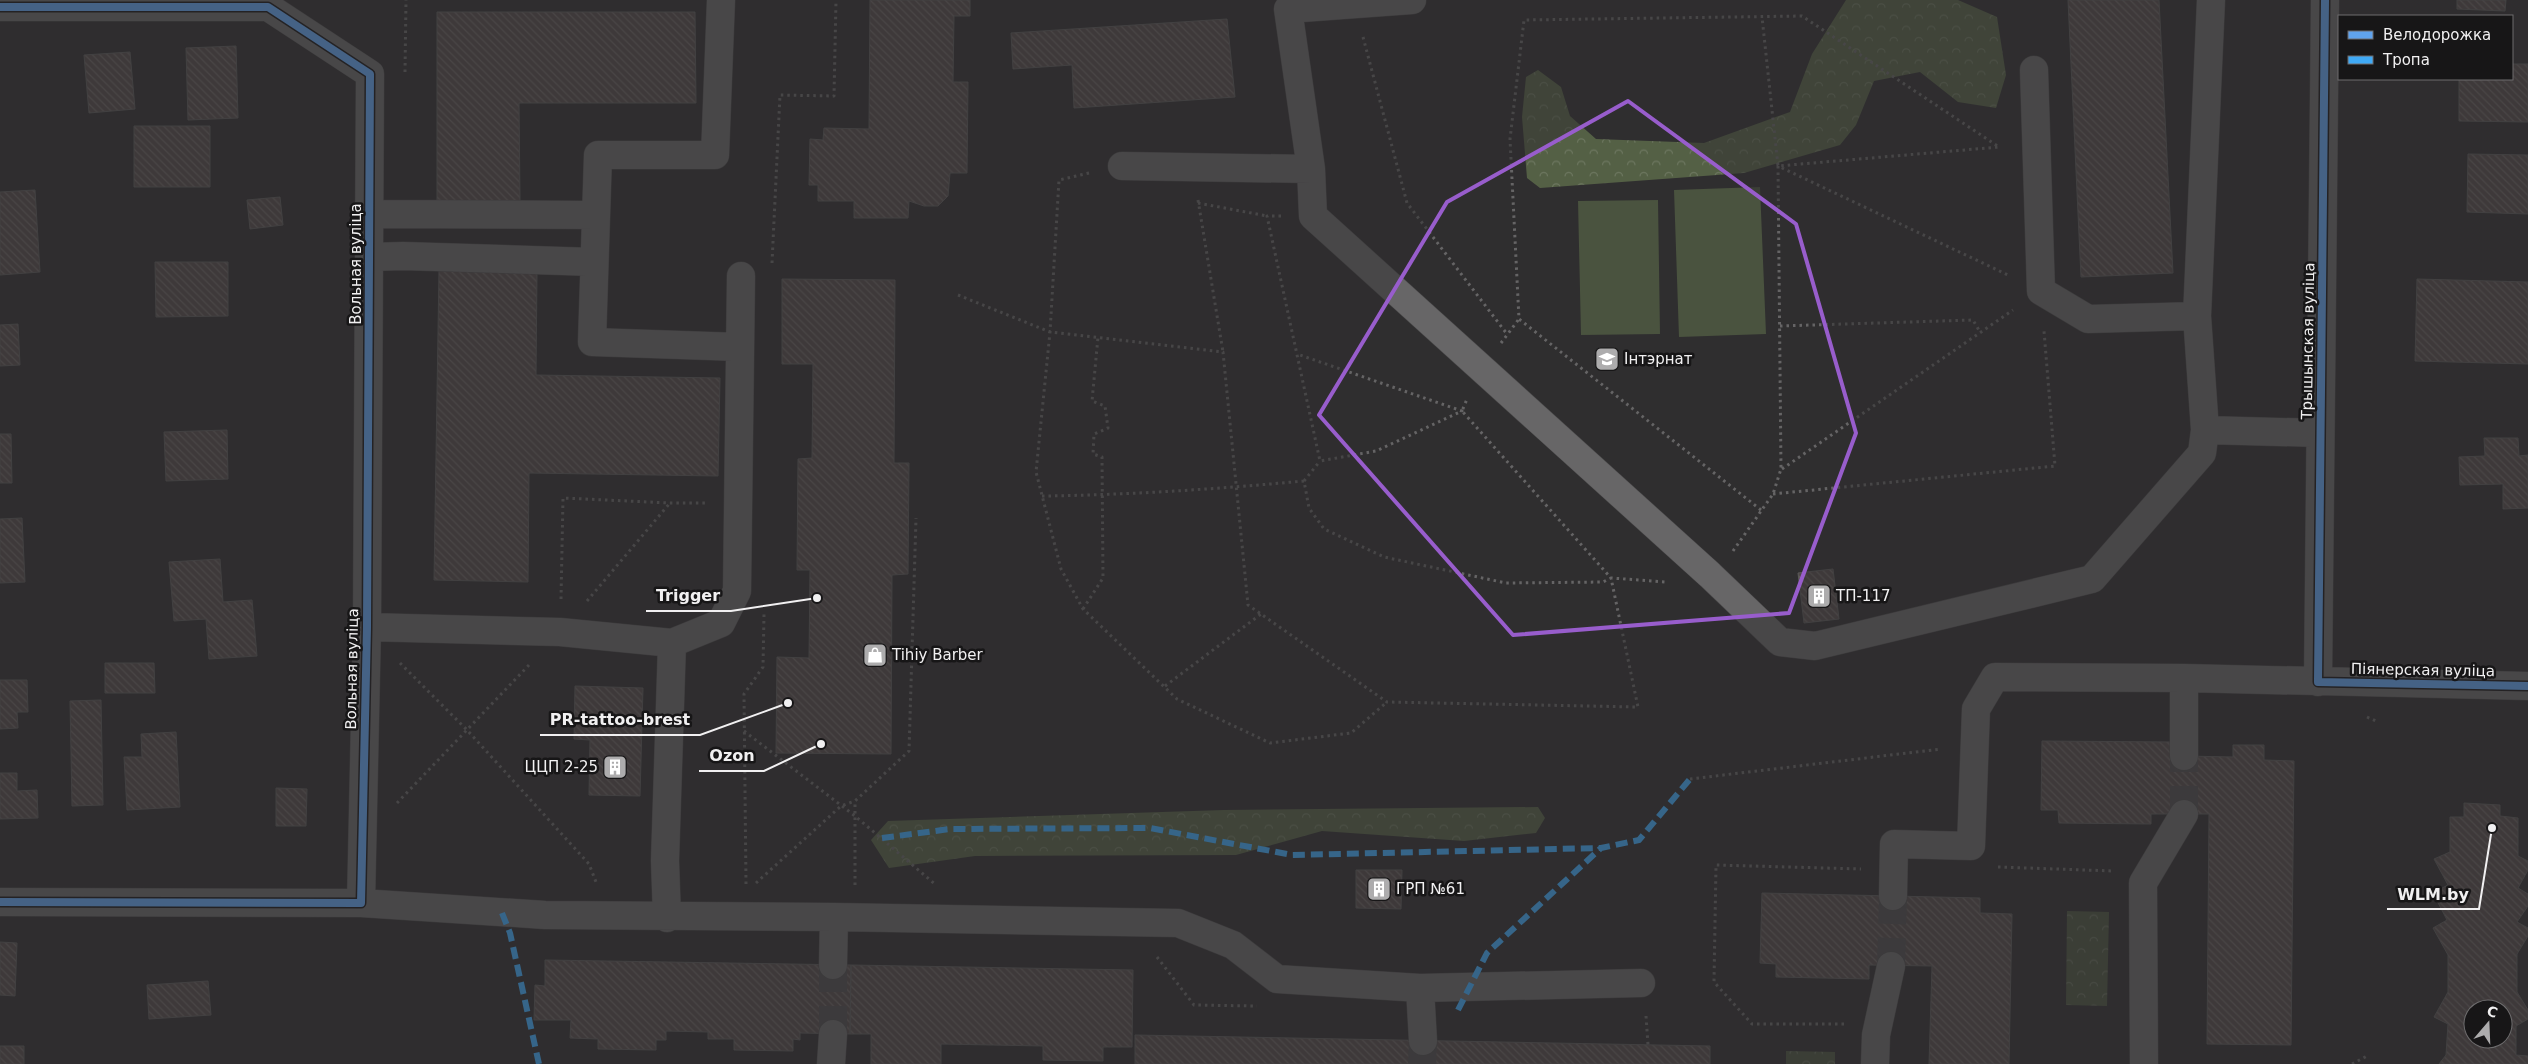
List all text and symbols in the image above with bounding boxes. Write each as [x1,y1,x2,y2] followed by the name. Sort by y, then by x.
[2338,15,2513,80] legend
[2383,26,2491,44] text: Велодорожка
[2382,51,2430,69] text: Тропа
[347,203,365,325] street label: Вольная вуліца
[2298,262,2318,421] street label: Трышынская вуліца
[1594,346,1620,372] school or university icon: Інтэрнат
[1624,350,1693,368] place label: Інтэрнат
[646,580,731,611] callout: Trigger
[1806,583,1832,609] building icon: ТП-117
[656,586,720,605] text: Trigger
[1835,587,1891,605] place label: ТП-117
[342,608,362,730] street label: Вольная вуліца
[862,642,888,668] shop icon: Tihiy Barber
[891,646,984,664] place label: Tihiy Barber
[2351,660,2495,680] street label: Піянерская вуліца
[540,704,700,735] callout: PR-tattoo-brest
[550,710,691,729] text: PR-tattoo-brest
[699,740,764,771] callout: Ozon
[709,746,755,765] text: Ozon
[602,754,628,780] building icon: ЦЦП 2-25
[525,758,598,776] place label: ЦЦП 2-25
[1366,876,1392,902] building icon: ГРП №61
[2387,878,2479,909] callout: WLM.by
[1396,880,1465,898] place label: ГРП №61
[2397,885,2469,904] text: WLM.by
[2463,999,2513,1049] north arrow
[2485,1002,2500,1021] text: С

